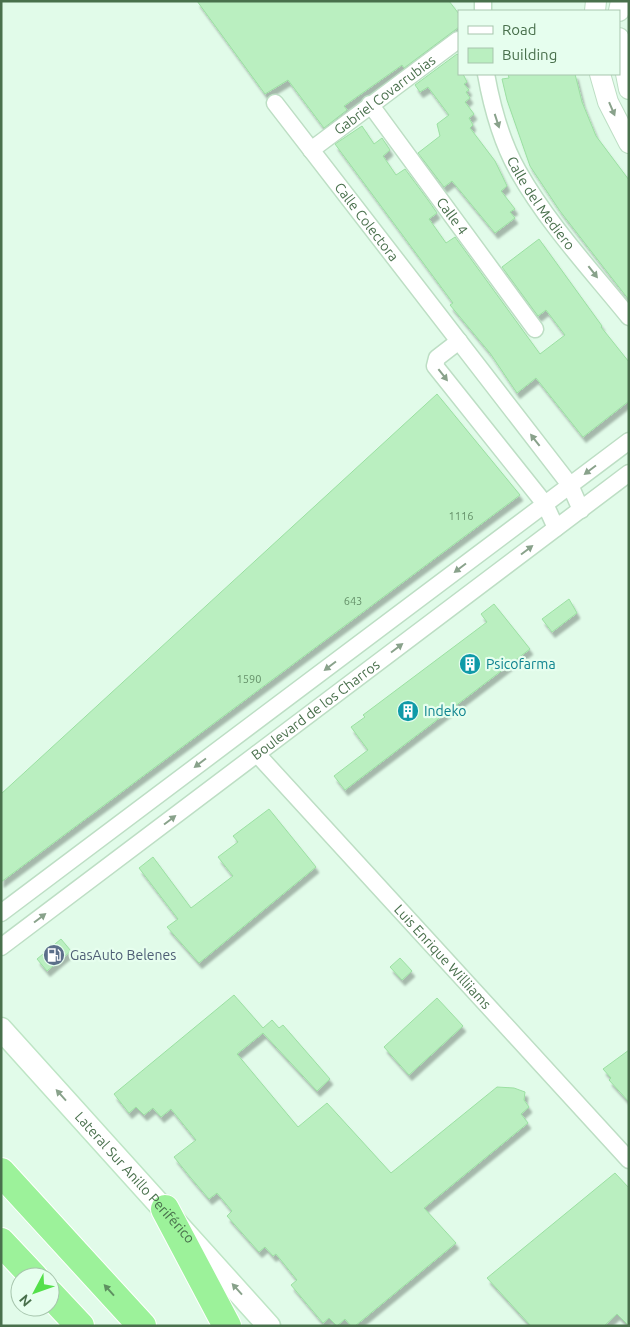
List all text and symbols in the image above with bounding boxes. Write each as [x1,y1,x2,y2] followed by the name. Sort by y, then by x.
[458,10,620,75] legend
[502,21,537,38] text: Road
[502,46,557,63] text: Building
[331,52,438,138] street label: Gabriel Covarrubias
[608,102,616,116] one-way arrow
[493,114,501,129] one-way arrow
[504,154,578,253] street label: Calle del Mediero
[331,179,402,264] street label: Calle Colectora
[433,194,471,238] street label: Calle 4
[587,265,598,278] one-way arrow
[438,368,448,382] one-way arrow
[530,434,541,447] one-way arrow
[583,465,597,475] one-way arrow
[449,510,473,522] house number: 1116
[520,545,534,555] one-way arrow
[453,563,467,573] one-way arrow
[344,595,362,607] house number: 643
[390,643,404,653] one-way arrow
[458,652,482,676] building icon: Psicofarma
[248,656,383,763] street label: Boulevard de los Charros
[486,656,556,672] place label: Psicofarma
[324,660,337,671] one-way arrow
[237,673,261,685] house number: 1590
[396,699,420,723] building icon: Indeko
[424,703,466,719] place label: Indeko
[194,758,207,769] one-way arrow
[163,814,176,825] one-way arrow
[391,901,495,1012] street label: Luis Enrique Williiams
[33,912,46,923] one-way arrow
[42,943,66,967] fuel station icon: GasAuto Belenes
[70,947,176,963] place label: GasAuto Belenes
[56,1089,67,1102] one-way arrow
[72,1109,198,1246] street label: Lateral Sur Anillo Periférico
[10,1267,60,1317] north arrow
[231,1283,242,1296] one-way arrow
[103,1284,115,1296] one-way arrow
[16,1291,35,1310] text: N

